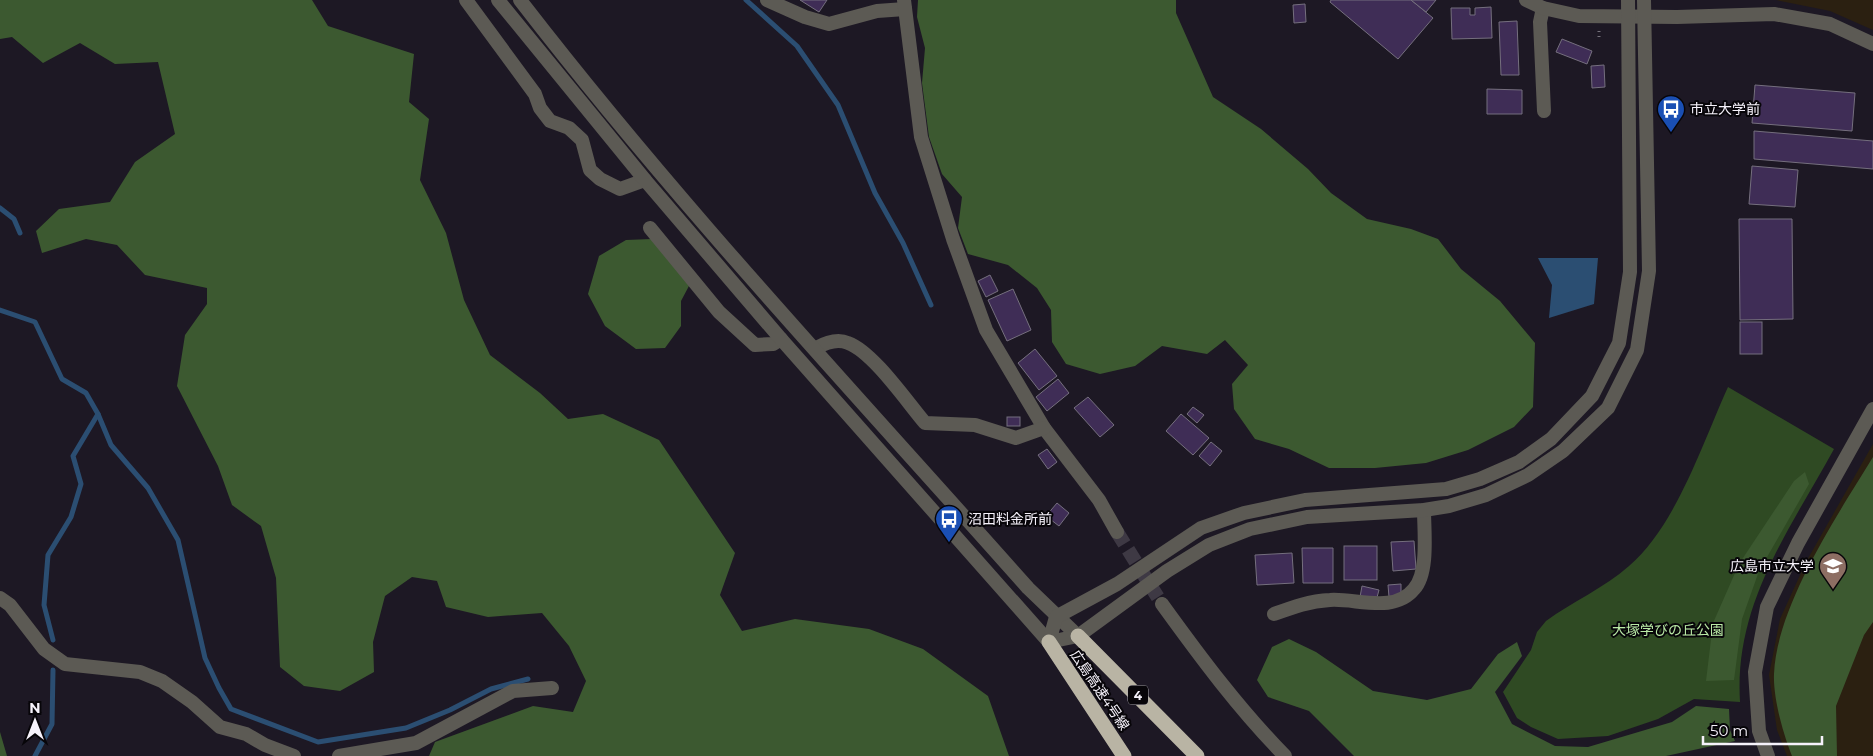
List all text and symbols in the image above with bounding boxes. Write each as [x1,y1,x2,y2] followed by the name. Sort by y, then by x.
[1656,94,1686,133] bus stop icon: 市立大学前
[1690,100,1760,118] place label: 市立大学前
[934,504,964,543] bus stop icon: 沼田料金所前
[968,510,1052,528] place label: 沼田料金所前
[1818,551,1848,590] school or university icon: 広島市立大学
[1730,557,1814,575] place label: 広島市立大学
[1612,621,1724,639] park label: 大塚学びの丘公園
[1066,646,1134,734] street label: 広島高速4号線
[1128,686,1148,704] road number: 4
[10,696,60,746] north arrow
[29,699,41,717] text: N
[1703,714,1822,746] scale bar
[1710,721,1748,740] text: 50 m

